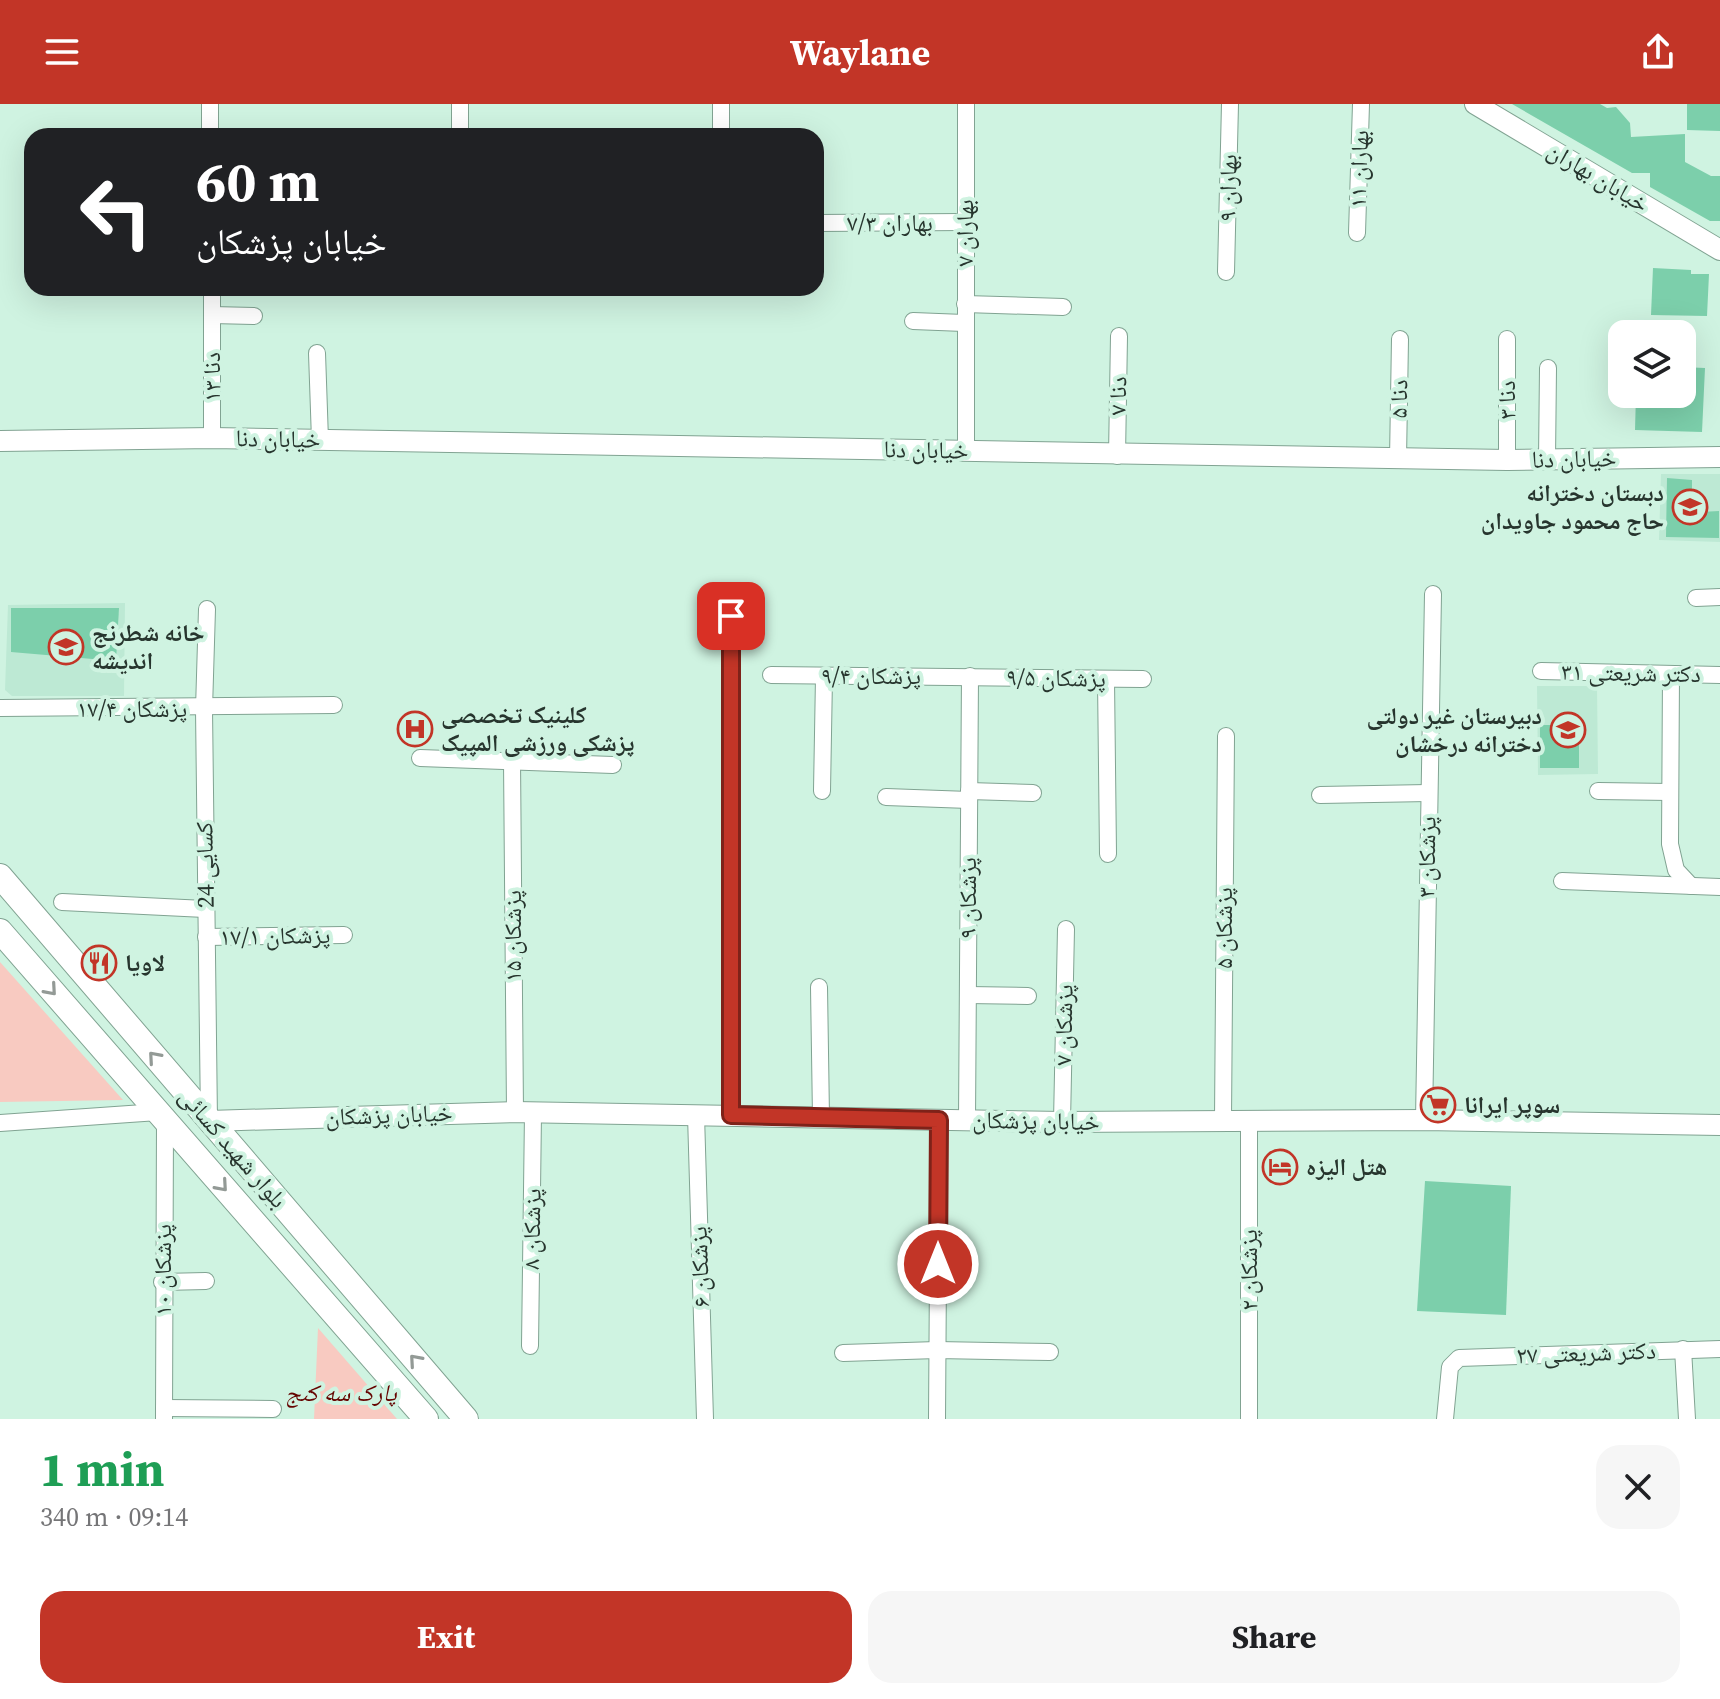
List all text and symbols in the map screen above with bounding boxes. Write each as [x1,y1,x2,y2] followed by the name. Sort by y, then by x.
[790,28,930,77] text: Waylane
[40,30,84,74] icon: menu
[1636,30,1680,74] icon: share
[1341,129,1376,209] street label: ۱۱ بهاران
[1541,133,1655,220] street label: خیابان بهاران
[196,143,319,220] text: 60 m
[1210,154,1245,222] street label: ۹ بهاران
[64,160,168,264] icon: left
[948,199,981,267] street label: ۷ بهاران
[847,206,933,239] street label: ۷/۳ بهاران
[196,217,387,266] text: خیابان پزشکان
[1608,320,1696,408] map controls
[1608,320,1696,408] button: layers
[195,352,228,402] street label: ۱۳ دنا
[1101,376,1134,416] street label: ۷ دنا
[1382,379,1415,419] street label: ۵ دنا
[1490,381,1523,419] street label: ۳ دنا
[235,421,321,456] street label: خیابان دنا
[883,432,969,467] street label: خیابان دنا
[1531,441,1617,476] street label: خیابان دنا
[1481,476,1664,537] place label: دبستان دخترانه حاج محمود جاویدان
[1671,488,1709,526] school or university icon: دبستان دخترانه حاج محمود جاویدان
[697,582,765,650] pin
[709,594,753,638] icon: arrive
[92,616,205,677] place label: خانه شطرنج اندیشه
[47,628,85,666] school or university icon: خانه شطرنج اندیشه
[1561,655,1701,690] street label: ۳۱ دکتر شریعتی
[821,659,921,692] street label: ۹/۴ پزشکان
[1006,660,1106,695] street label: ۹/۵ پزشکان
[77,692,187,725] street label: ۱۷/۴ پزشکان
[441,698,635,759] place label: کلینیک تخصصی پزشکی ورزشی المپیک
[1366,699,1542,760] place label: دبیرستان غیر دولتی دخترانه درخشان
[396,710,434,748] hospital icon: کلینیک تخصصی پزشکی ورزشی المپیک
[1549,711,1587,749] school or university icon: دبیرستان غیر دولتی دخترانه درخشان
[1409,816,1444,898] street label: ۳ پزشکان
[187,822,222,908] street label: کسایی 24
[951,857,984,939] street label: ۹ پزشکان
[1207,887,1240,969] street label: ۵ پزشکان
[496,890,529,982] street label: ۱۵ پزشکان
[219,918,331,953] street label: ۱۷/۱ پزشکان
[80,944,118,982] restaurant icon: لاویا
[125,946,165,979] place label: لاویا
[42,980,56,995] one-way arrow
[1046,984,1081,1066] street label: ۷ پزشکان
[149,1051,164,1066] one-way arrow
[172,1080,295,1215] street label: بلوار شهید کسائی
[1419,1086,1457,1124] supermarket icon: سوپر ایرانا
[1464,1088,1560,1121] place label: سوپر ایرانا
[325,1096,453,1133] street label: خیابان پزشکان
[972,1103,1100,1138] street label: خیابان پزشکان
[1261,1148,1299,1186] hotel icon: هتل الیزه
[1306,1150,1387,1183] place label: هتل الیزه
[212,1176,227,1191] one-way arrow
[514,1188,549,1270] street label: ۸ پزشکان
[896,1222,980,1306] position arrow
[146,1224,179,1316] street label: ۱۰ پزشکان
[682,1226,717,1308] street label: ۶ پزشکان
[1232,1229,1265,1311] street label: ۲ پزشکان
[1516,1334,1656,1371] street label: ۲۷ دکتر شریعتی
[410,1355,425,1369] one-way arrow
[285,1376,398,1409] park label: پارک سه کنج
[40,1436,165,1502] text: 1 min
[1596,1445,1680,1529] button: close
[40,1499,188,1535] text: 340 m · 09:14
[40,1591,852,1683] button: Exit
[868,1591,1680,1683] button: Share

